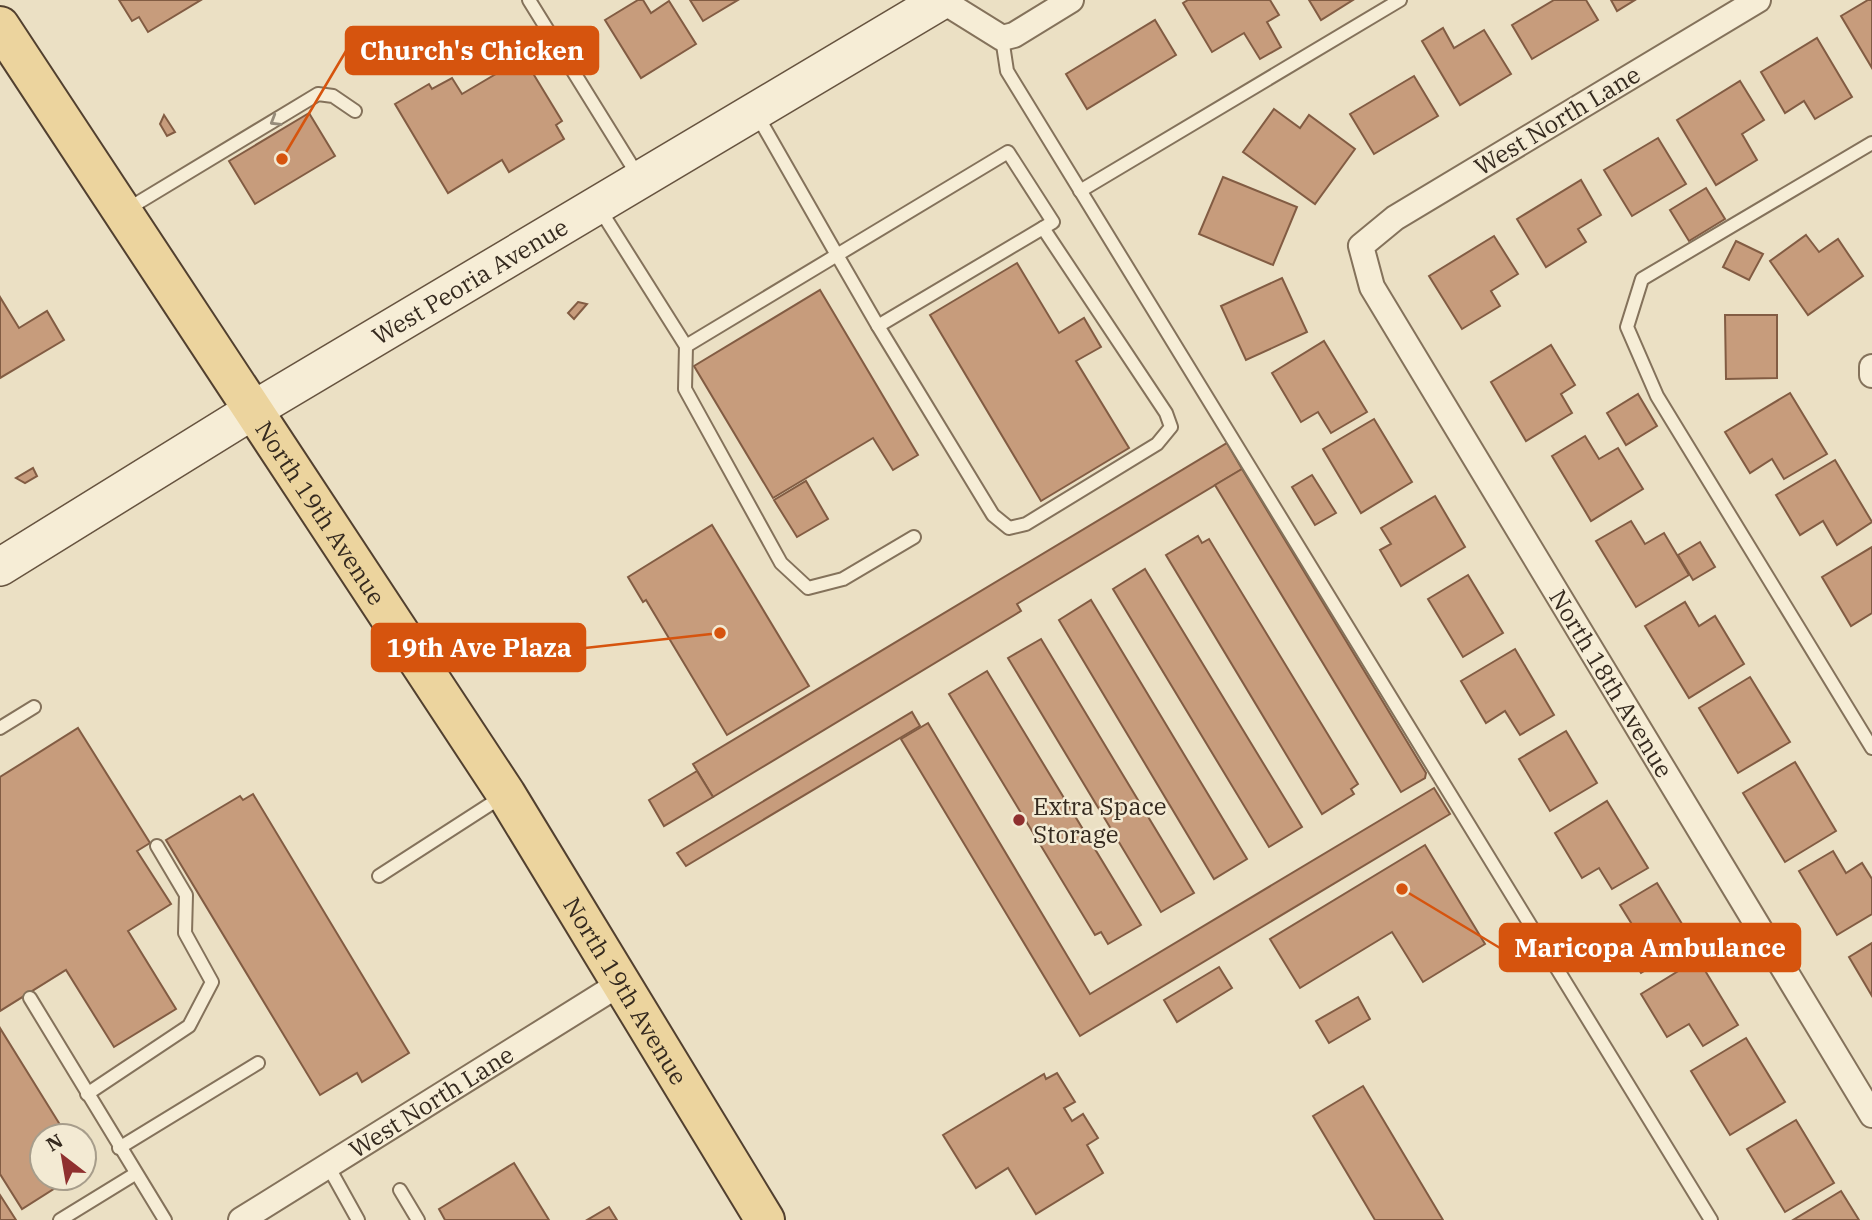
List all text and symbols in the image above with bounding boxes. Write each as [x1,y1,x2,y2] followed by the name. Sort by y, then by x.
[346,27,598,74] callout: Church's Chicken
[360,33,584,67] text: Church's Chicken
[1468,58,1646,182] street label: West North Lane
[269,112,282,125] one-way arrow
[366,210,574,352] street label: West Peoria Avenue
[248,415,393,611] street label: North 19th Avenue
[1542,583,1680,783] street label: North 18th Avenue
[372,624,585,671] callout: 19th Ave Plaza
[386,630,572,664] text: 19th Ave Plaza
[1033,790,1167,850] place label: Extra Space Storage
[1011,812,1027,828] marker: Extra Space Storage
[556,891,695,1091] street label: North 19th Avenue
[1500,924,1800,971] callout: Maricopa Ambulance
[1514,930,1786,964] text: Maricopa Ambulance
[343,1038,519,1165] street label: West North Lane
[28,1122,98,1192] north arrow
[42,1128,67,1157] text: N

